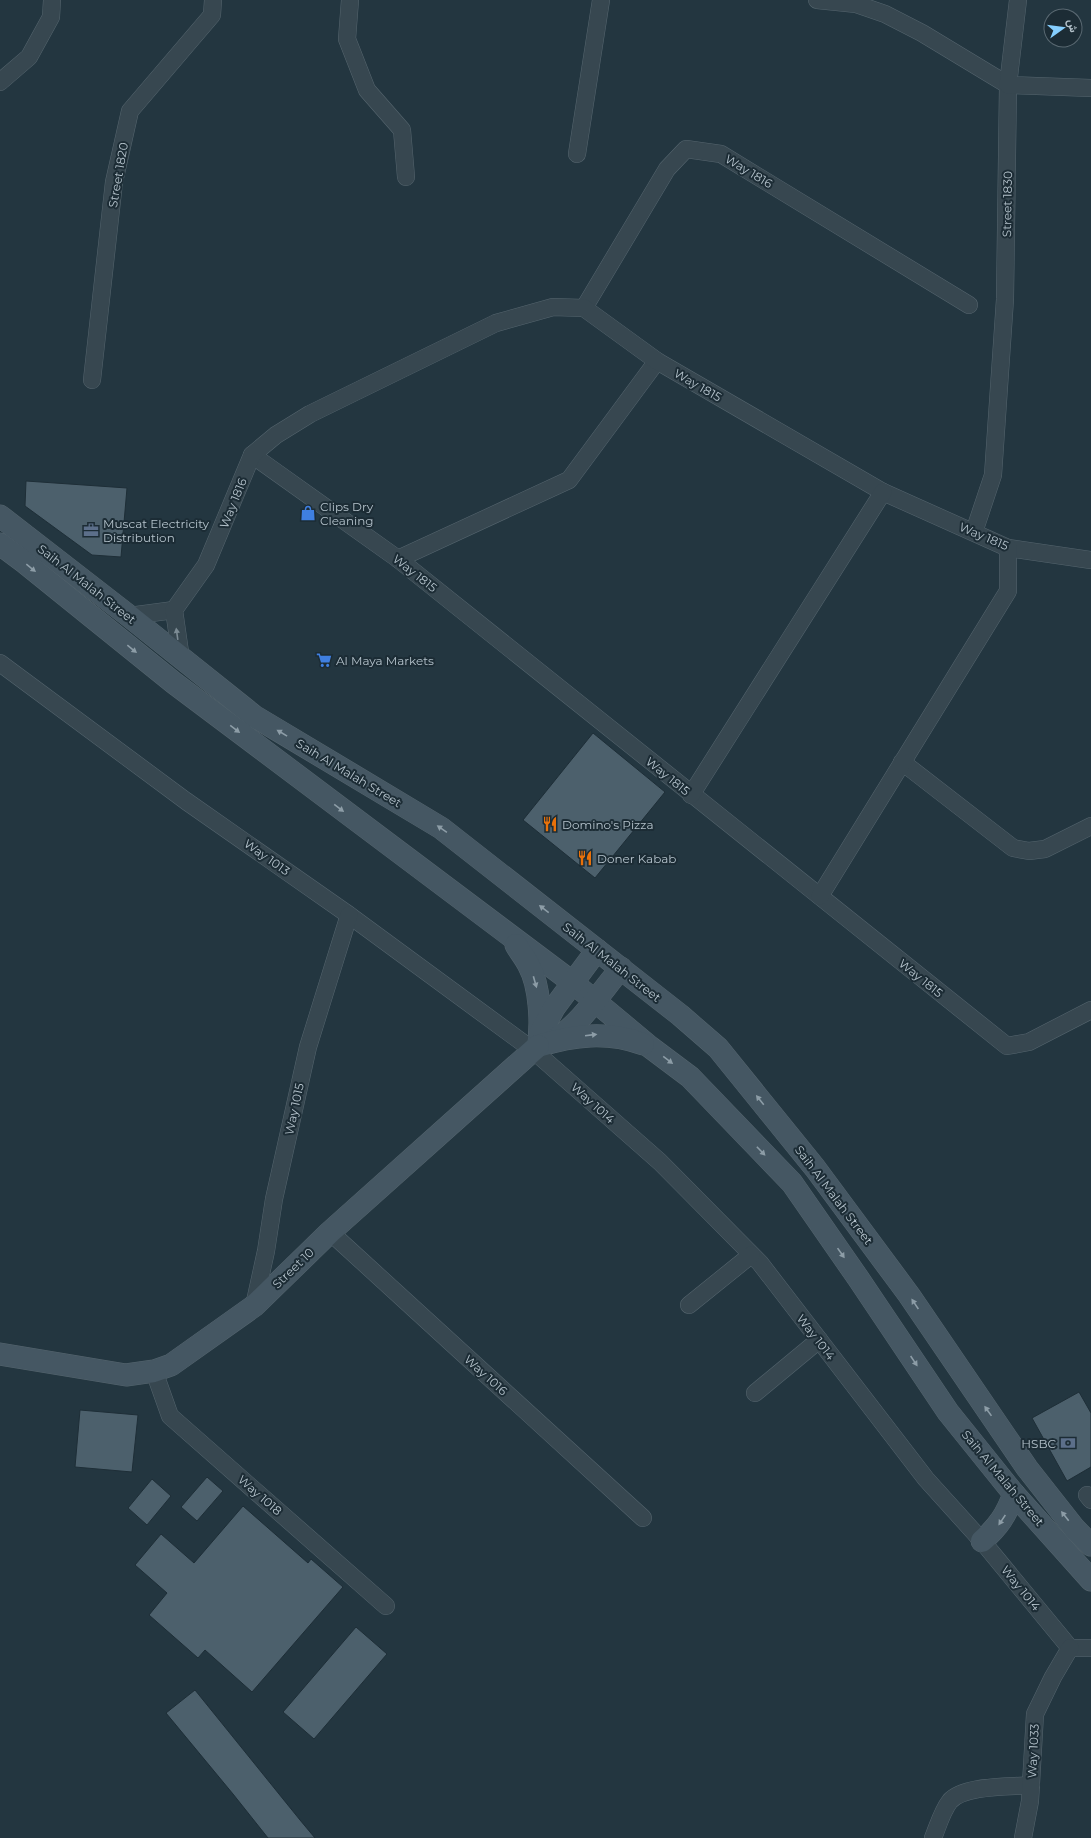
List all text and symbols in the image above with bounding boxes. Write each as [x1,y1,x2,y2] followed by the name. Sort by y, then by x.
[1043,8,1083,48] north arrow
[1064,17,1081,34] text: ش
[105,141,131,209] street label: Street 1820
[723,151,775,191] street label: Way 1816
[999,171,1015,237] street label: Street 1830
[672,365,725,405] street label: Way 1815
[216,476,250,530] street label: Way 1816
[320,499,374,528] place label: Clips Dry Cleaning
[299,504,317,522] shop icon: Clips Dry Cleaning
[103,516,210,545] place label: Muscat Electricity Distribution
[957,519,1011,553] street label: Way 1815
[82,521,100,539] office icon: Muscat Electricity Distribution
[35,541,139,627] street label: Saih Al Malah Street
[390,551,440,595] street label: Way 1815
[26,563,37,572] one-way arrow
[174,628,180,640] one-way arrow
[127,645,138,654] one-way arrow
[315,651,333,669] supermarket icon: Al Maya Markets
[336,653,434,668] place label: Al Maya Markets
[230,725,240,733] one-way arrow
[276,730,288,737] one-way arrow
[294,736,405,810] street label: Saih Al Malah Street
[643,754,693,798] street label: Way 1815
[333,803,344,812] one-way arrow
[541,815,559,833] restaurant icon: Domino's Pizza
[562,817,653,832] place label: Domino's Pizza
[436,825,447,833] one-way arrow
[241,836,293,878] street label: Way 1013
[576,849,594,867] restaurant icon: Doner Kabab
[597,851,677,866] place label: Doner Kabab
[539,904,550,913] one-way arrow
[560,919,664,1005] street label: Saih Al Malah Street
[896,956,946,1000] street label: Way 1815
[532,976,538,988] one-way arrow
[585,1032,597,1039] one-way arrow
[663,1056,673,1064] one-way arrow
[568,1079,618,1127] street label: Way 1014
[281,1082,307,1136] street label: Way 1015
[756,1095,765,1105] one-way arrow
[792,1142,876,1248] street label: Saih Al Malah Street
[756,1146,766,1156] one-way arrow
[269,1245,317,1291] street label: Street 10
[837,1248,845,1258] one-way arrow
[911,1299,919,1309] one-way arrow
[794,1311,838,1363] street label: Way 1014
[461,1352,511,1398] street label: Way 1016
[910,1356,918,1366] one-way arrow
[984,1406,992,1416] one-way arrow
[959,1427,1047,1529] street label: Saih Al Malah Street
[1059,1434,1077,1452] bank icon: HSBC
[1021,1436,1056,1451] place label: HSBC
[235,1472,285,1518] street label: Way 1018
[1061,1511,1069,1521] one-way arrow
[998,1515,1006,1525] one-way arrow
[998,1562,1044,1614] street label: Way 1014
[1024,1723,1042,1779] street label: Way 1033

